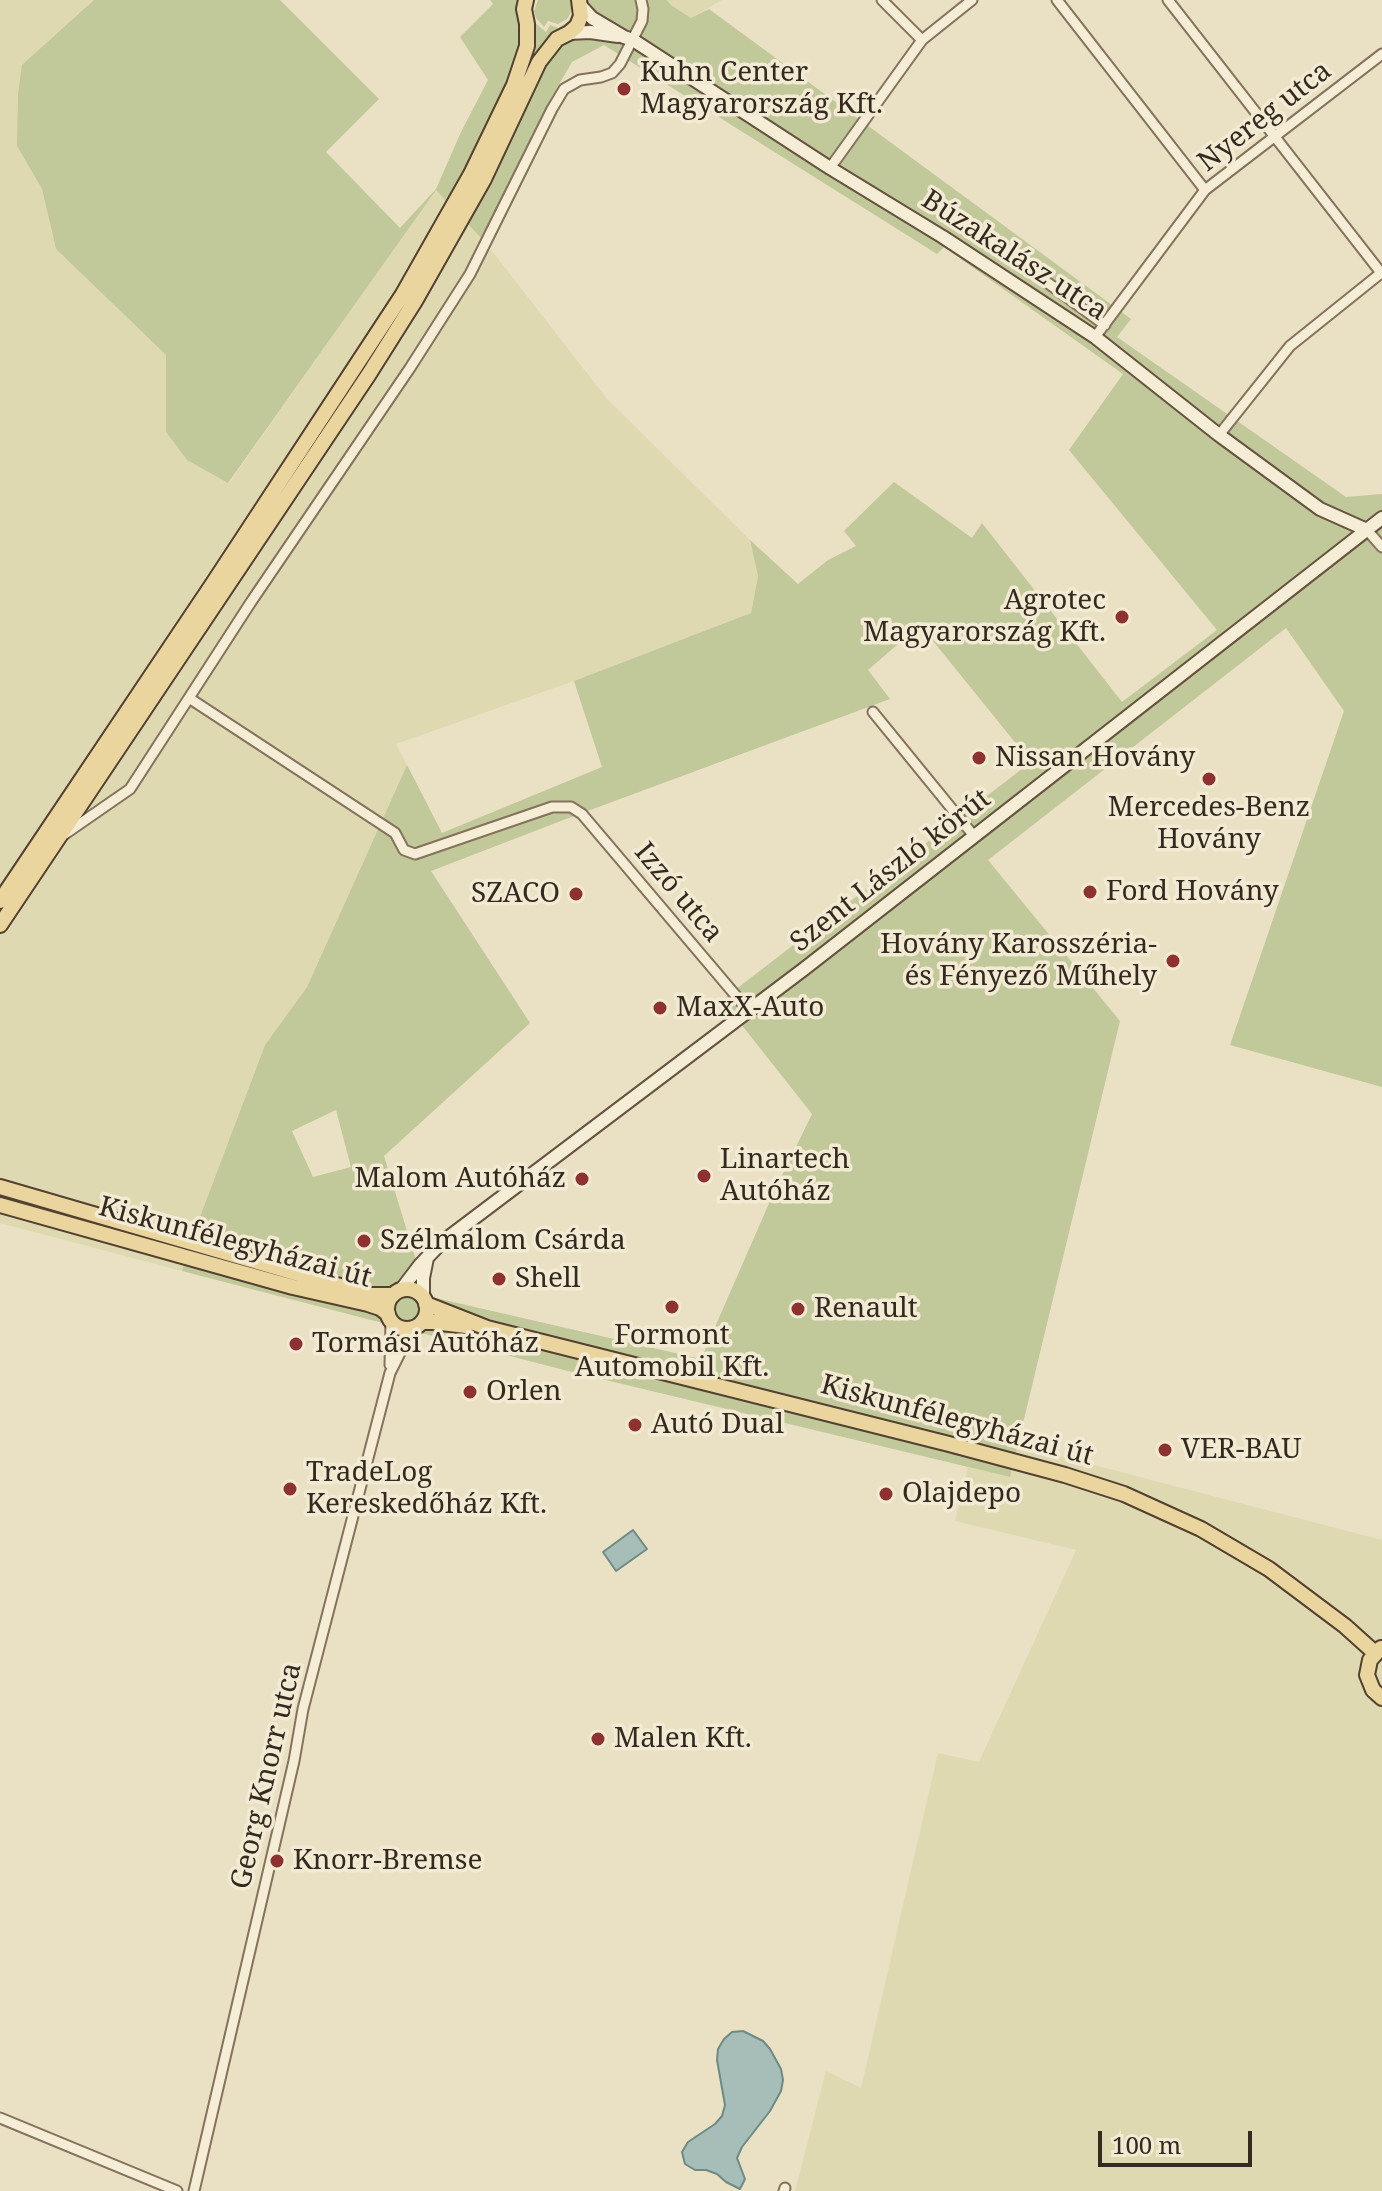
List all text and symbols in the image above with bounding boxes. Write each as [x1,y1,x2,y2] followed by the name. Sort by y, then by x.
[1192,55,1338,179] street label: Nyereg utca
[640,56,883,122] place label: Kuhn Center Magyarország Kft.
[615,80,633,98] marker: Kuhn Center Magyarország Kft.
[915,184,1113,328] street label: Búzakalász utca
[863,584,1106,650] place label: Agrotec Magyarország Kft.
[1113,608,1131,626] marker: Agrotec Magyarország Kft.
[995,741,1195,775] place label: Nissan Hovány
[970,749,988,767] marker: Nissan Hovány
[1200,770,1218,788] marker: Mercedes-Benz Hovány
[784,782,998,960] street label: Szent László körút
[1108,791,1310,857] place label: Mercedes-Benz Hovány
[627,836,729,950] street label: Izzó utca
[1106,875,1279,909] place label: Ford Hovány
[471,877,560,911] place label: SZACO
[1081,883,1099,901] marker: Ford Hovány
[567,885,585,903] marker: SZACO
[880,928,1157,994] place label: Hovány Karosszéria- és Fényező Műhely
[1164,952,1182,970] marker: Hovány Karosszéria- és Fényező Műhely
[676,991,824,1025] place label: MaxX-Auto
[651,999,669,1017] marker: MaxX-Auto
[720,1143,850,1209] place label: Linartech Autóház
[355,1162,566,1196] place label: Malom Autóház
[695,1167,713,1185] marker: Linartech Autóház
[573,1170,591,1188] marker: Malom Autóház
[95,1190,375,1296] street label: Kiskunfélegyházai út
[380,1224,626,1258] place label: Szélmalom Csárda
[355,1232,373,1250] marker: Szélmalom Csárda
[515,1262,580,1296] place label: Shell
[490,1270,508,1288] marker: Shell
[814,1292,917,1326] place label: Renault
[663,1298,681,1316] marker: Formont Automobil Kft.
[789,1300,807,1318] marker: Renault
[575,1319,769,1385] place label: Formont Automobil Kft.
[312,1327,539,1361] place label: Tormási Autóház
[287,1335,305,1353] marker: Tormási Autóház
[817,1368,1097,1474] street label: Kiskunfélegyházai út
[486,1375,562,1409] place label: Orlen
[461,1383,479,1401] marker: Orlen
[651,1408,784,1442] place label: Autó Dual
[626,1416,644,1434] marker: Autó Dual
[1181,1433,1301,1467] place label: VER-BAU
[1156,1441,1174,1459] marker: VER-BAU
[306,1456,547,1522] place label: TradeLog Kereskedőház Kft.
[902,1477,1021,1511] place label: Olajdepo
[281,1480,299,1498] marker: TradeLog Kereskedőház Kft.
[877,1485,895,1503] marker: Olajdepo
[225,1660,309,1892] street label: Georg Knorr utca
[614,1722,752,1756] place label: Malen Kft.
[589,1730,607,1748] marker: Malen Kft.
[293,1844,482,1878] place label: Knorr-Bremse
[268,1852,286,1870] marker: Knorr-Bremse
[1102,2115,1256,2165] scale bar
[1112,2128,1181,2161] text: 100 m

